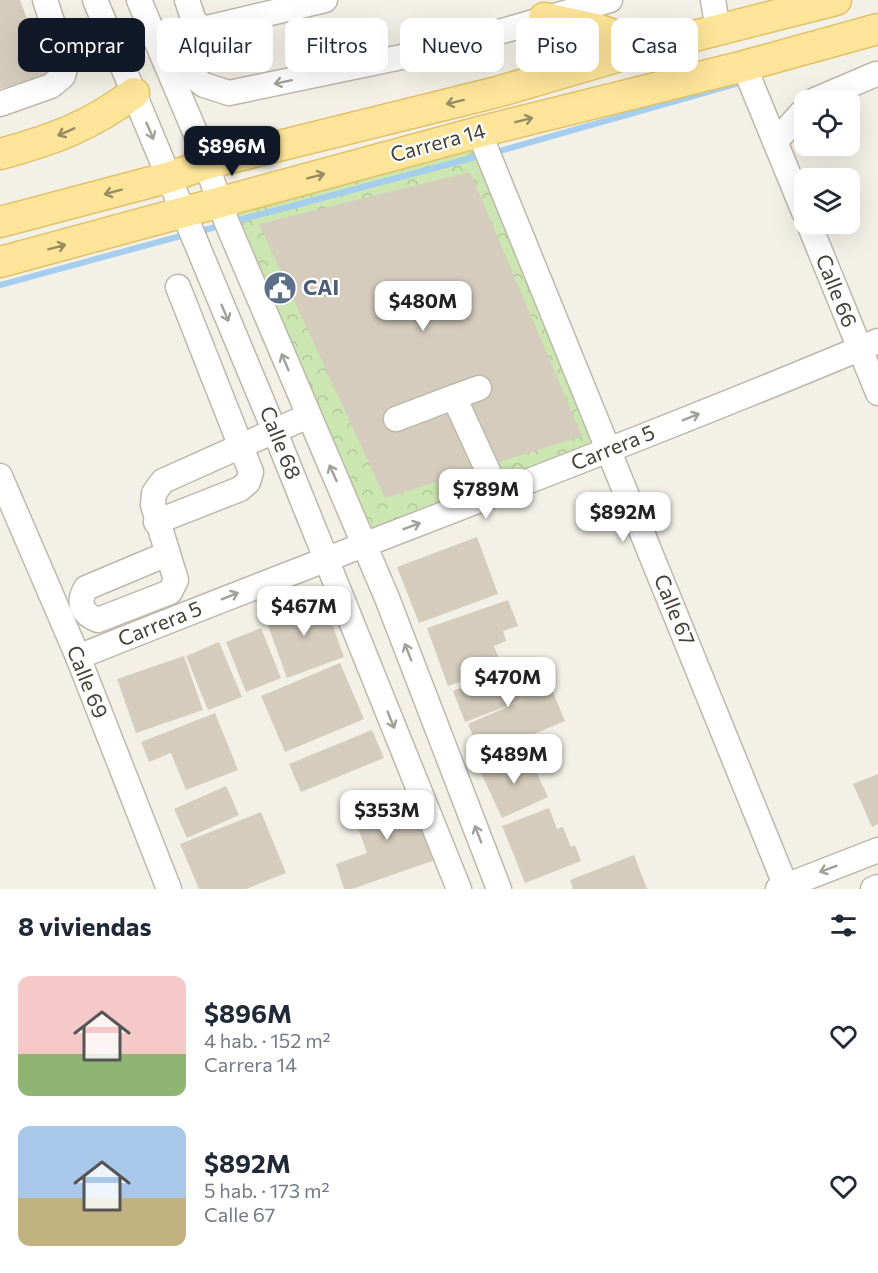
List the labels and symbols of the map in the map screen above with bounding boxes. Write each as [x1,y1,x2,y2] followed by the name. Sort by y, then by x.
[274,77,293,88] one-way arrow
[446,96,465,108] one-way arrow
[514,114,533,126] one-way arrow
[387,117,488,166] street label: Carrera 14
[145,122,157,140] one-way arrow
[190,126,274,177] pin: $896M
[57,127,75,138] one-way arrow
[306,170,325,182] one-way arrow
[104,187,123,198] one-way arrow
[47,241,66,252] one-way arrow
[811,250,863,331] street label: Calle 66
[262,270,298,306] public building icon: CAI
[303,274,339,299] place label: CAI
[381,281,465,332] pin: $480M
[220,303,231,321] one-way arrow
[279,353,290,372] one-way arrow
[255,402,307,483] street label: Calle 68
[681,411,700,422] one-way arrow
[567,419,658,475] street label: Carrera 5
[327,464,338,482] one-way arrow
[444,469,528,520] pin: $789M
[581,492,665,543] pin: $892M
[402,520,420,531] one-way arrow
[650,570,701,649] street label: Calle 67
[262,586,346,637] pin: $467M
[220,590,239,601] one-way arrow
[114,595,205,651] street label: Carrera 5
[62,641,114,722] street label: Calle 69
[402,644,413,662] one-way arrow
[466,657,550,708] pin: $470M
[386,710,397,728] one-way arrow
[472,734,556,785] pin: $489M
[345,790,429,841] pin: $353M
[472,826,483,844] one-way arrow
[819,865,838,876] one-way arrow

